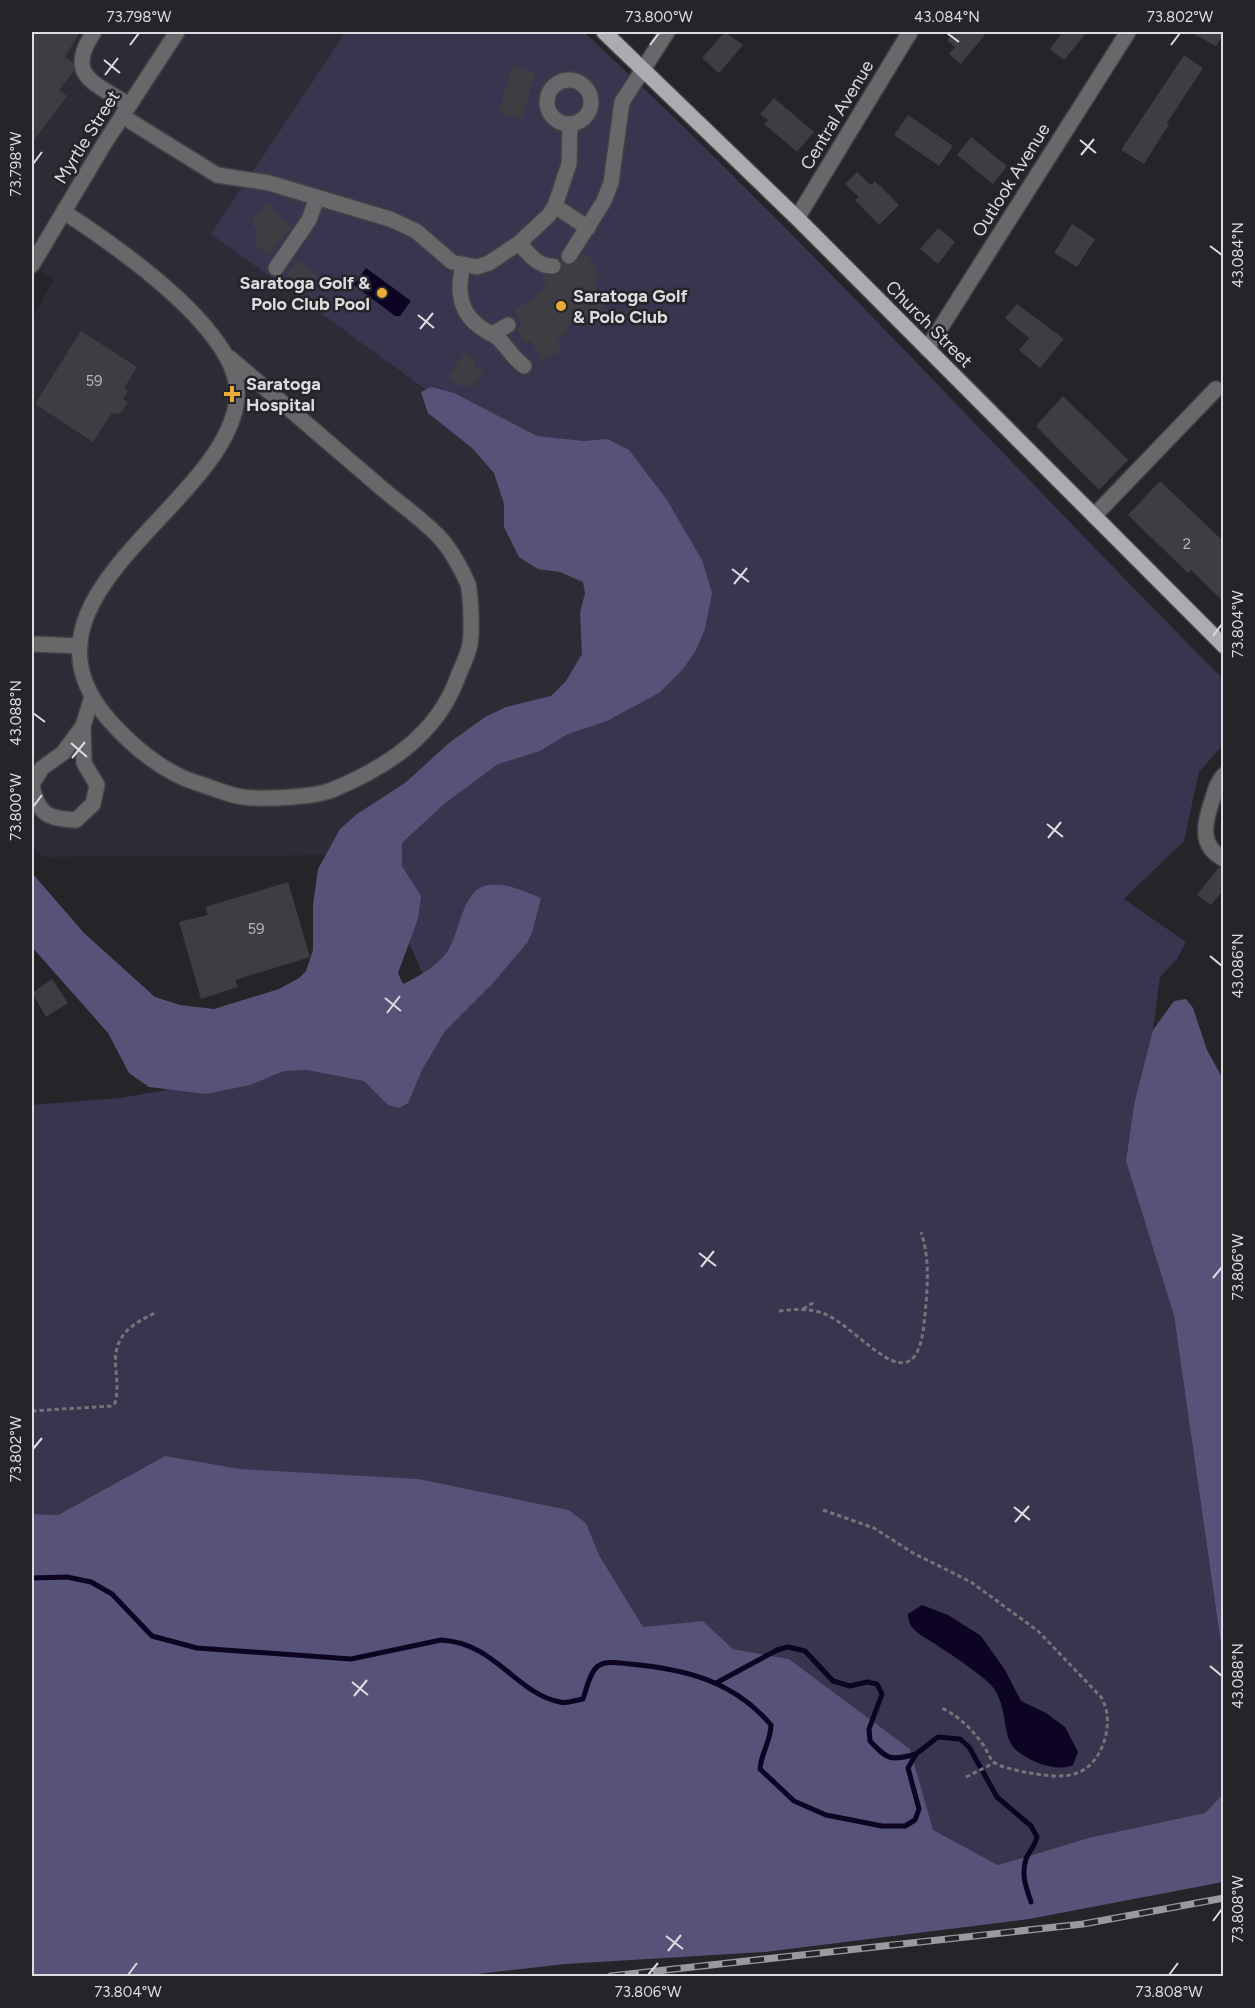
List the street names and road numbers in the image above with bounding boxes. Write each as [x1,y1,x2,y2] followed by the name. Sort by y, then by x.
[796,56,878,174] street label: Central Avenue
[50,86,125,188] street label: Myrtle Street
[967,119,1055,241] street label: Outlook Avenue
[881,276,977,372] street label: Church Street

